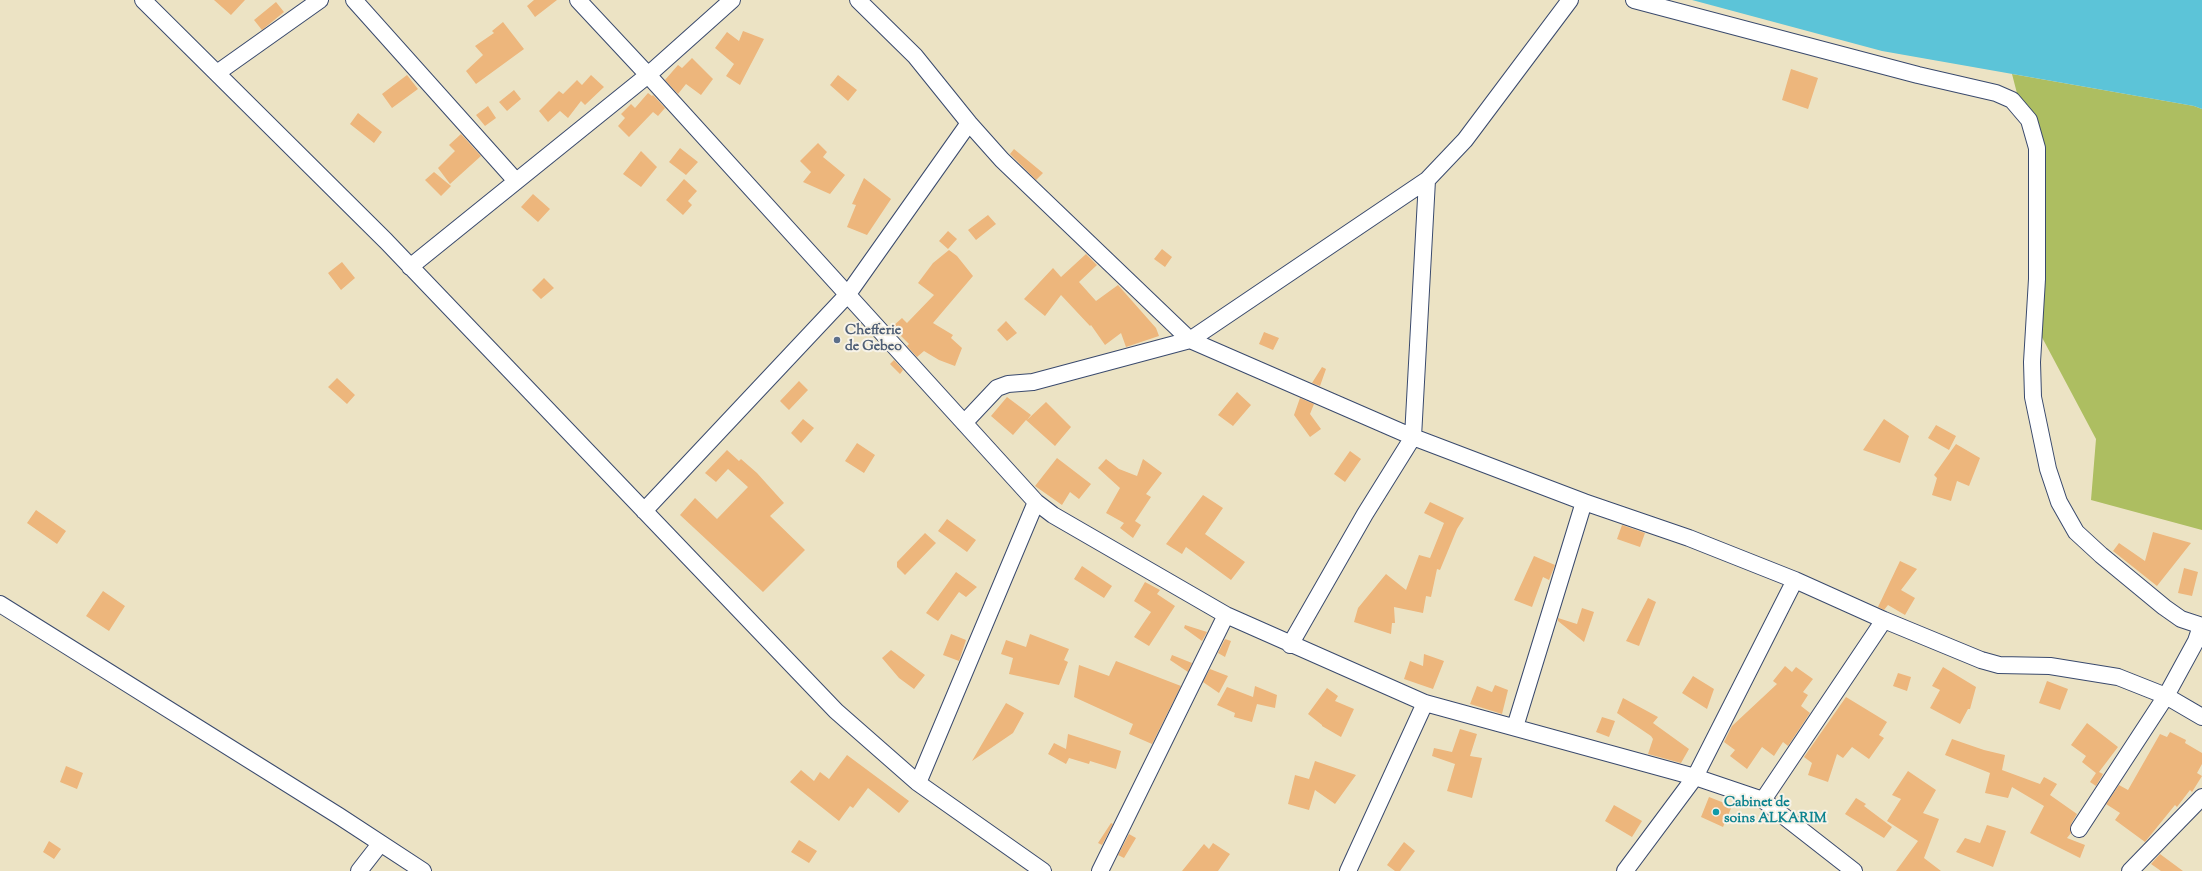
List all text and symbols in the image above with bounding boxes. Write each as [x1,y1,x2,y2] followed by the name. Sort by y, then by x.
[845,324,902,356] place label: Chefferie de Gebeo
[832,335,842,345] marker: Chefferie de Gebeo
[1724,796,1827,828] place label: Cabinet de soins ALKARIM
[1711,807,1721,817] marker: Cabinet de soins ALKARIM

